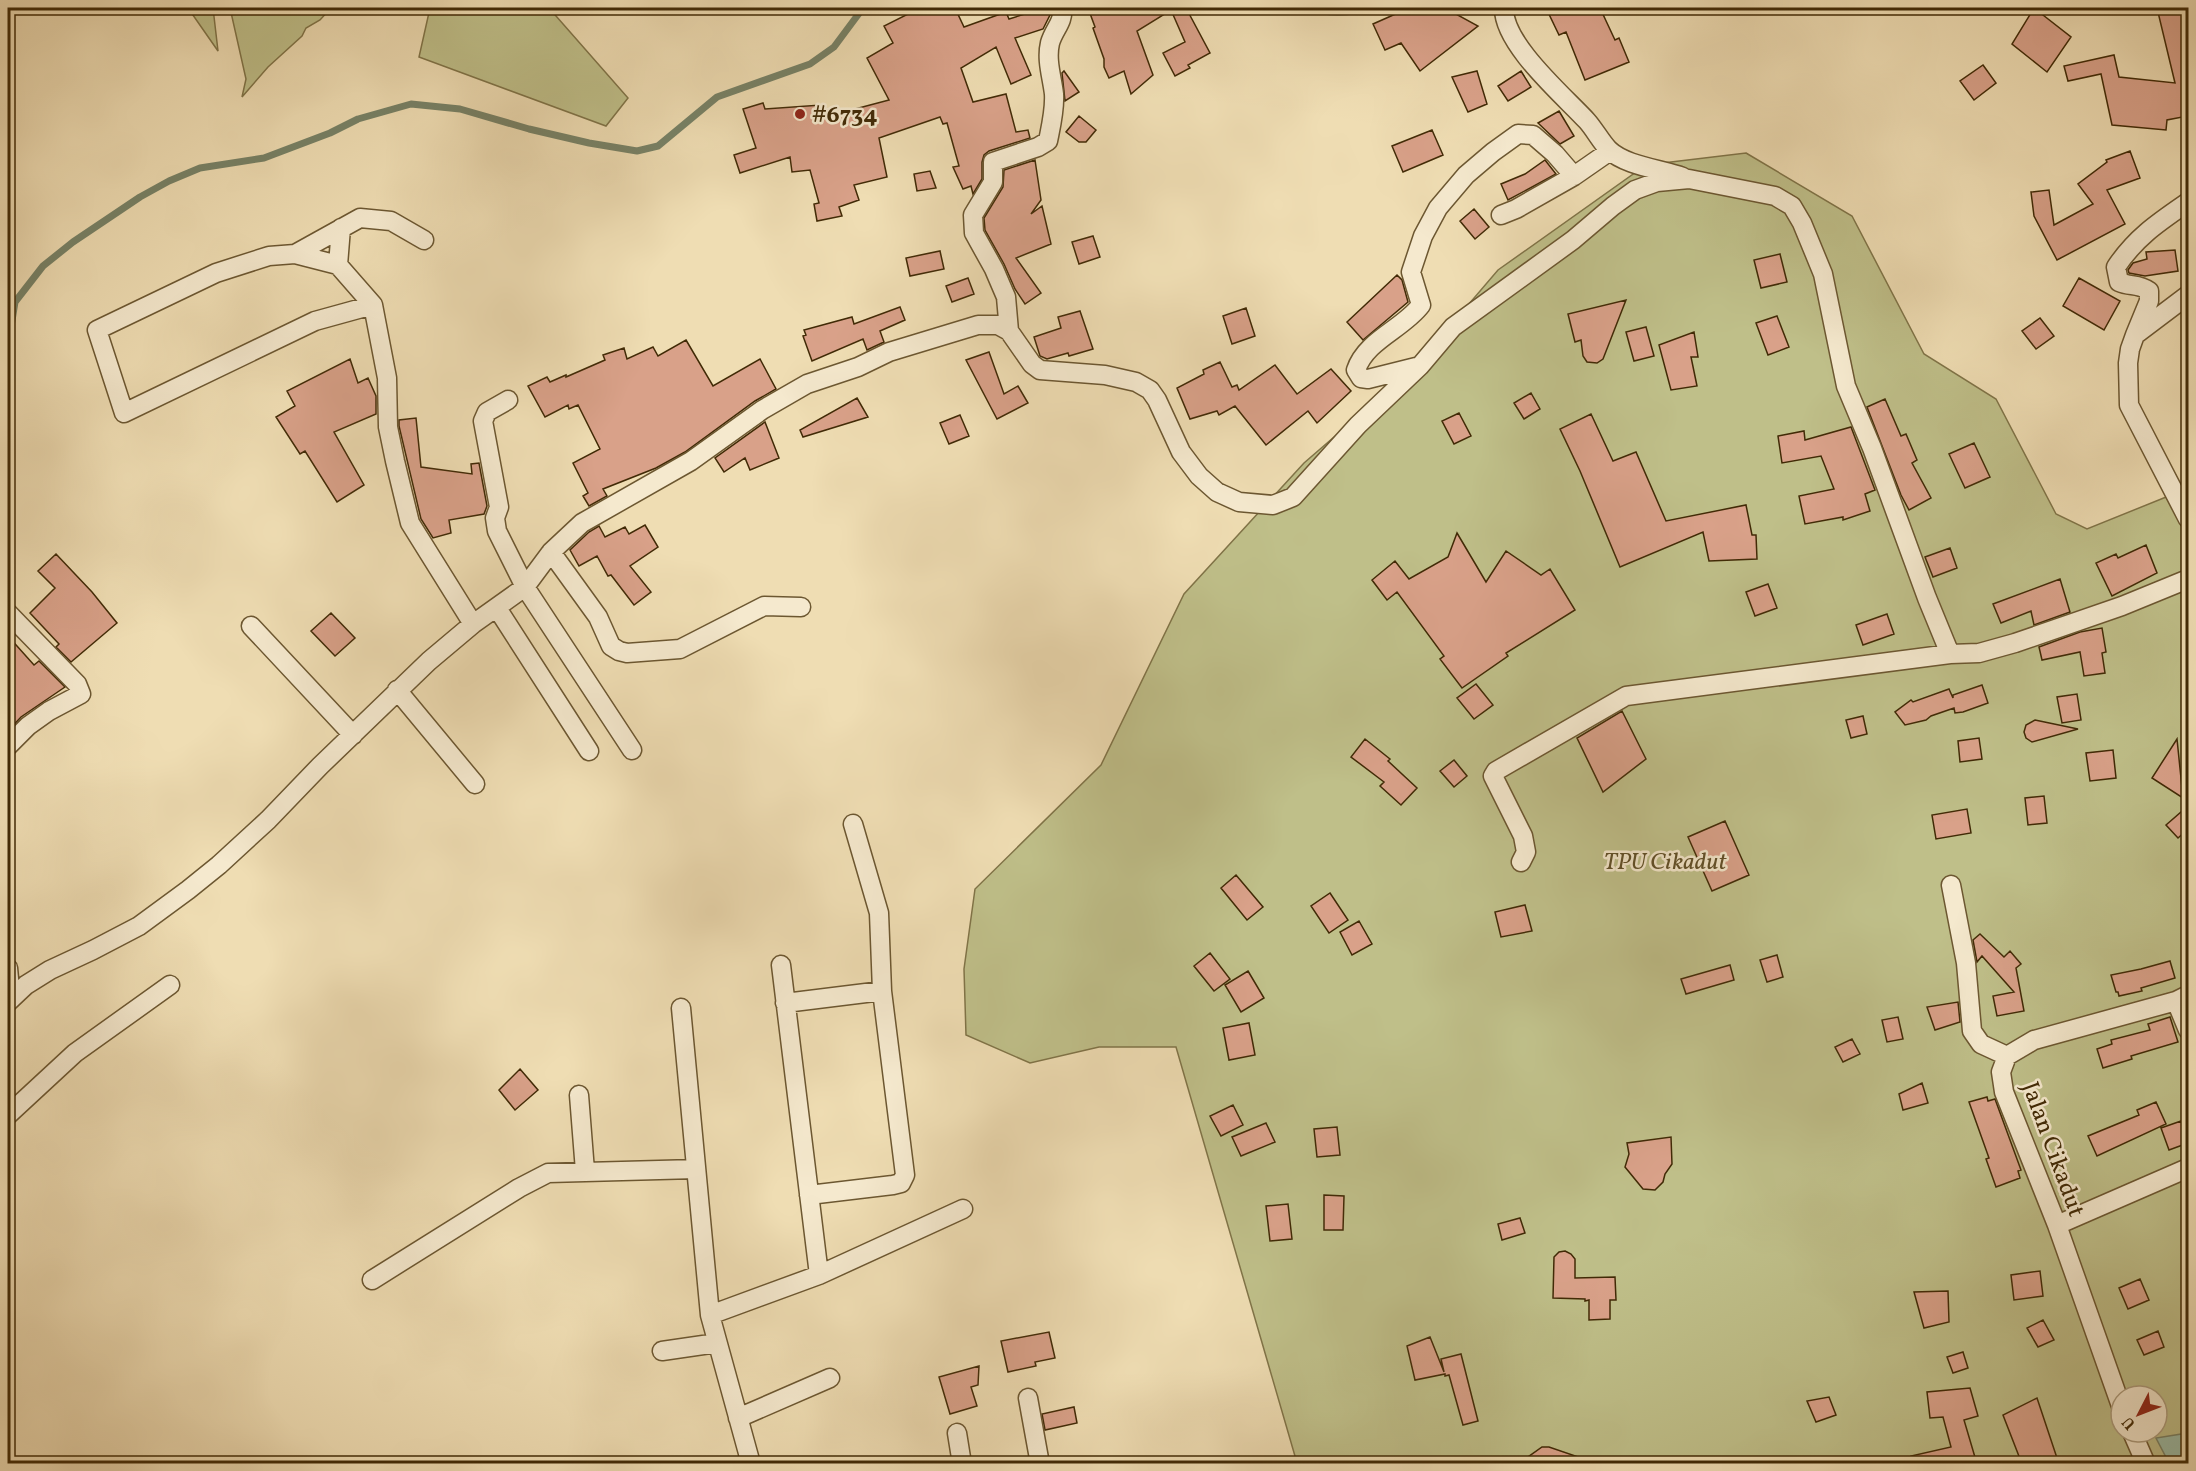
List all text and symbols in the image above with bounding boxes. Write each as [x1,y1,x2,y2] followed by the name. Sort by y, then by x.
[812,99,878,133] place label: #6734
[793,107,807,121] marker: #6734
[1604,846,1727,880] park label: TPU Cikadut
[2012,1077,2092,1222] street label: Jalan Cikadut
[2109,1384,2169,1444] north arrow
[2117,1411,2141,1434] text: U

